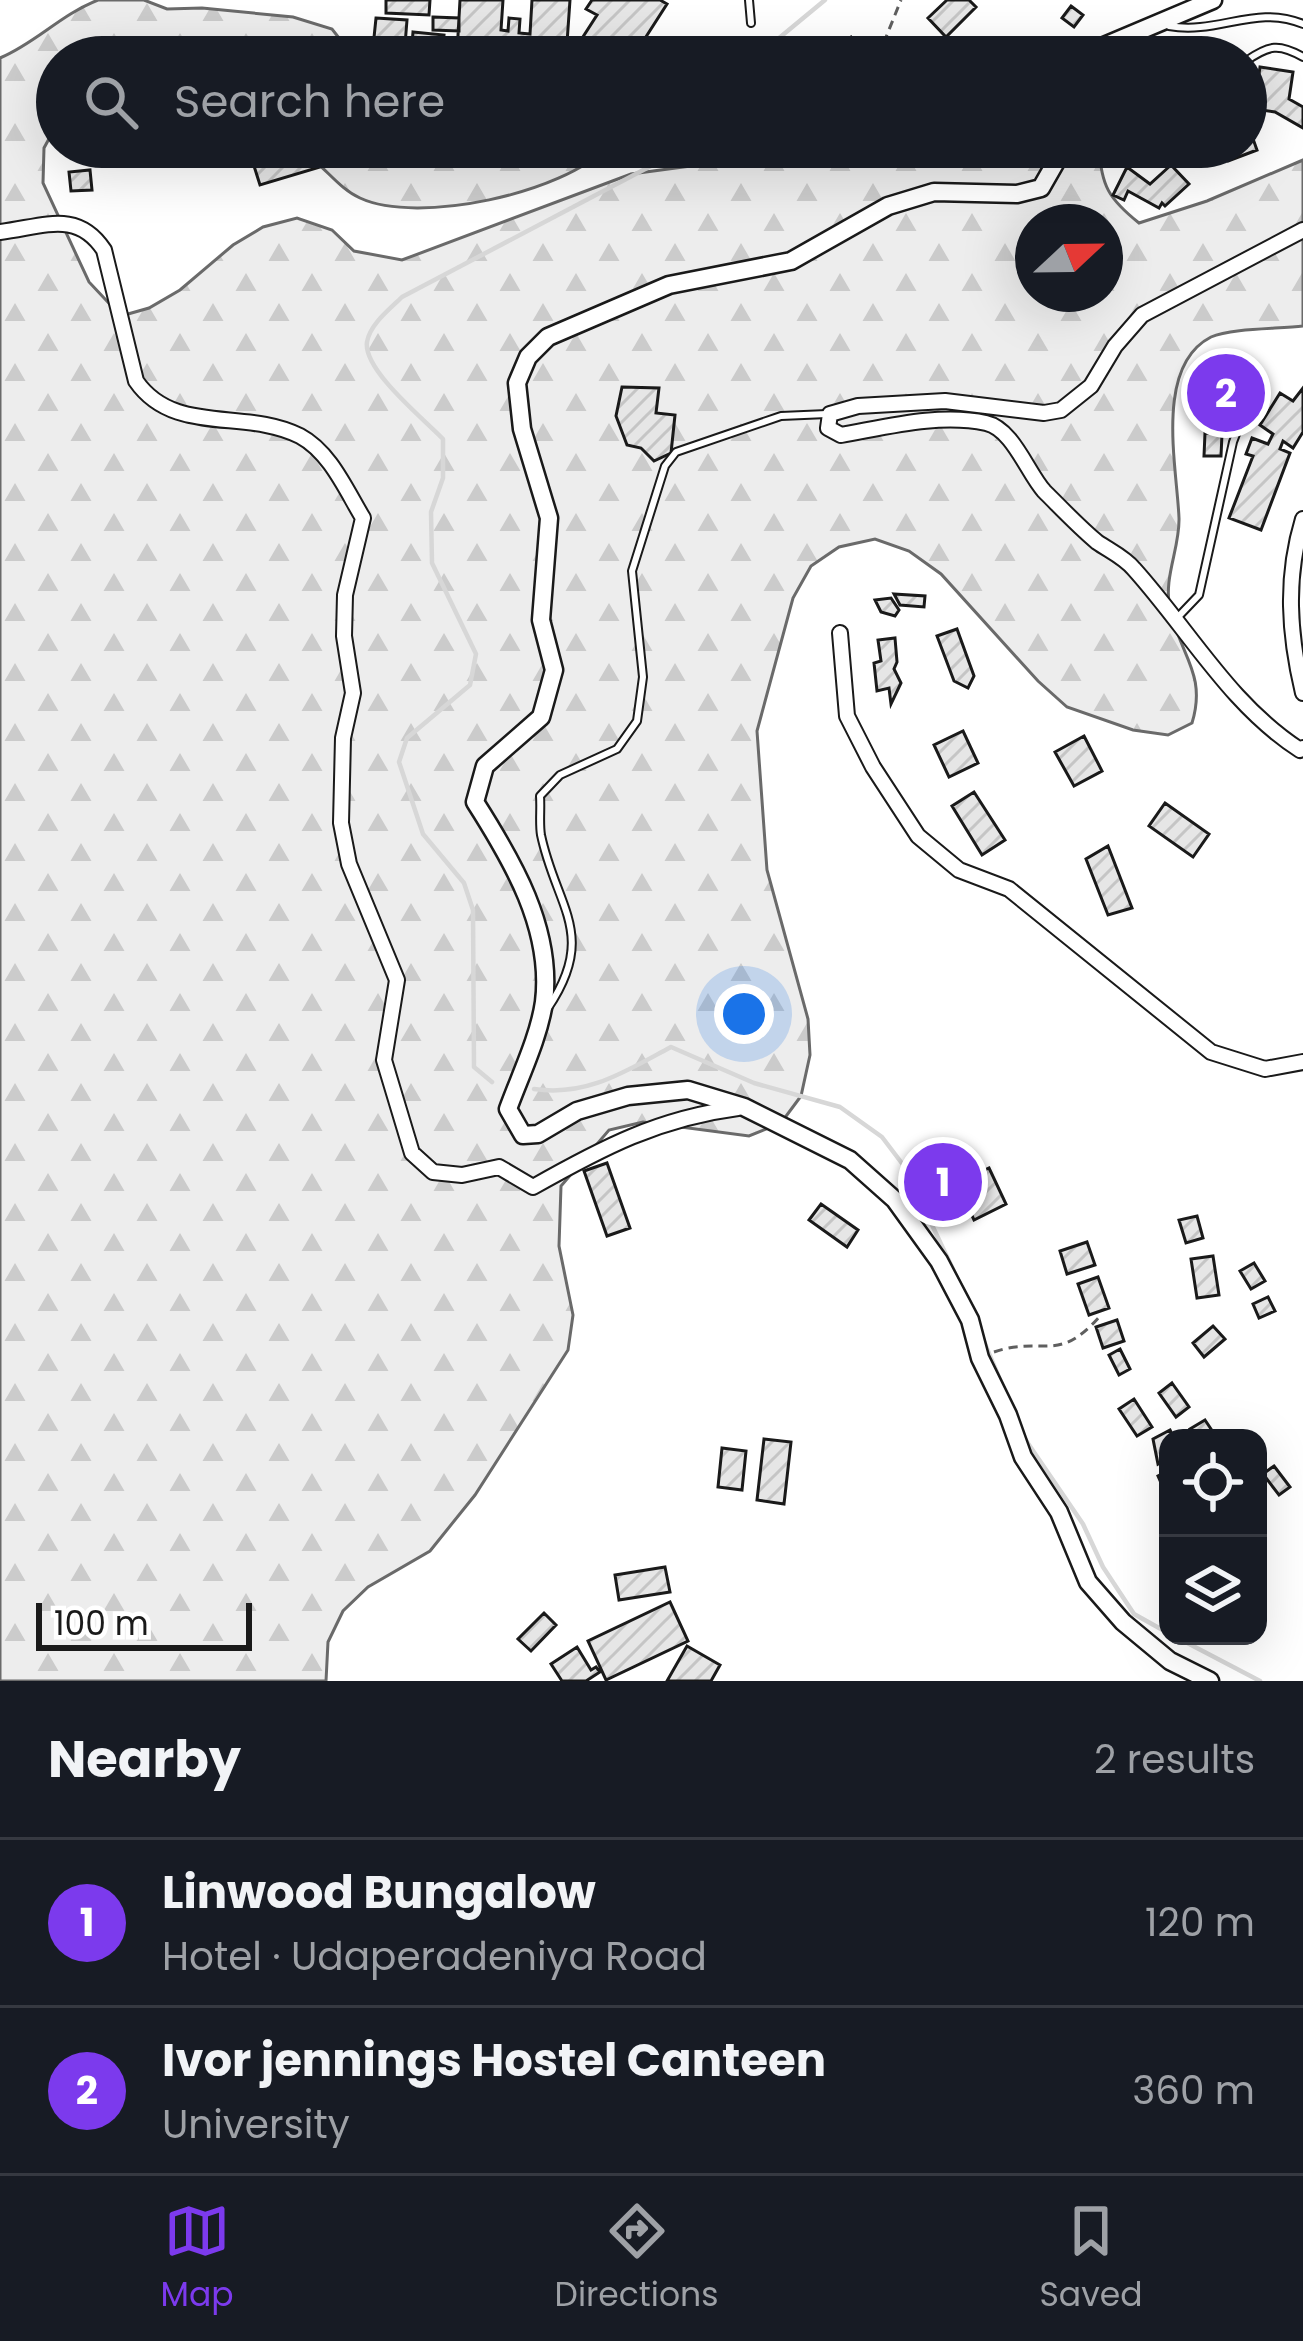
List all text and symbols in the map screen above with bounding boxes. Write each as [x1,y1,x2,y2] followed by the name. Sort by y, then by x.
[36,36,1267,168] search box
[78,69,144,135] icon: search
[174,70,445,133] text: Search here
[1015,204,1123,312] north arrow
[1187,348,1265,438] pin: 2
[714,984,774,1044] your location
[904,1137,982,1227] pin: 1
[1159,1429,1267,1645] map controls
[1159,1429,1267,1537] button: locate
[1159,1537,1267,1645] button: layers
[36,1597,252,1650] scale bar
[54,1600,149,1647] text: 100 m
[48,1723,241,1795] text: Nearby
[1094,1732,1255,1787] text: 2 results
[162,1861,596,1924] text: Linwood Bungalow
[80,1895,94,1950] text: 1
[1145,1895,1255,1950] text: 120 m
[162,1929,707,1984] text: Hotel · Udaperadeniya Road
[162,2029,826,2092] text: Ivor jennings Hostel Canteen
[76,2063,98,2118] text: 2
[1132,2063,1255,2118] text: 360 m
[162,2097,350,2152] text: University
[161,2198,234,2320] tab: Map
[555,2198,718,2320] tab: Directions
[1040,2198,1142,2320] tab: Saved

